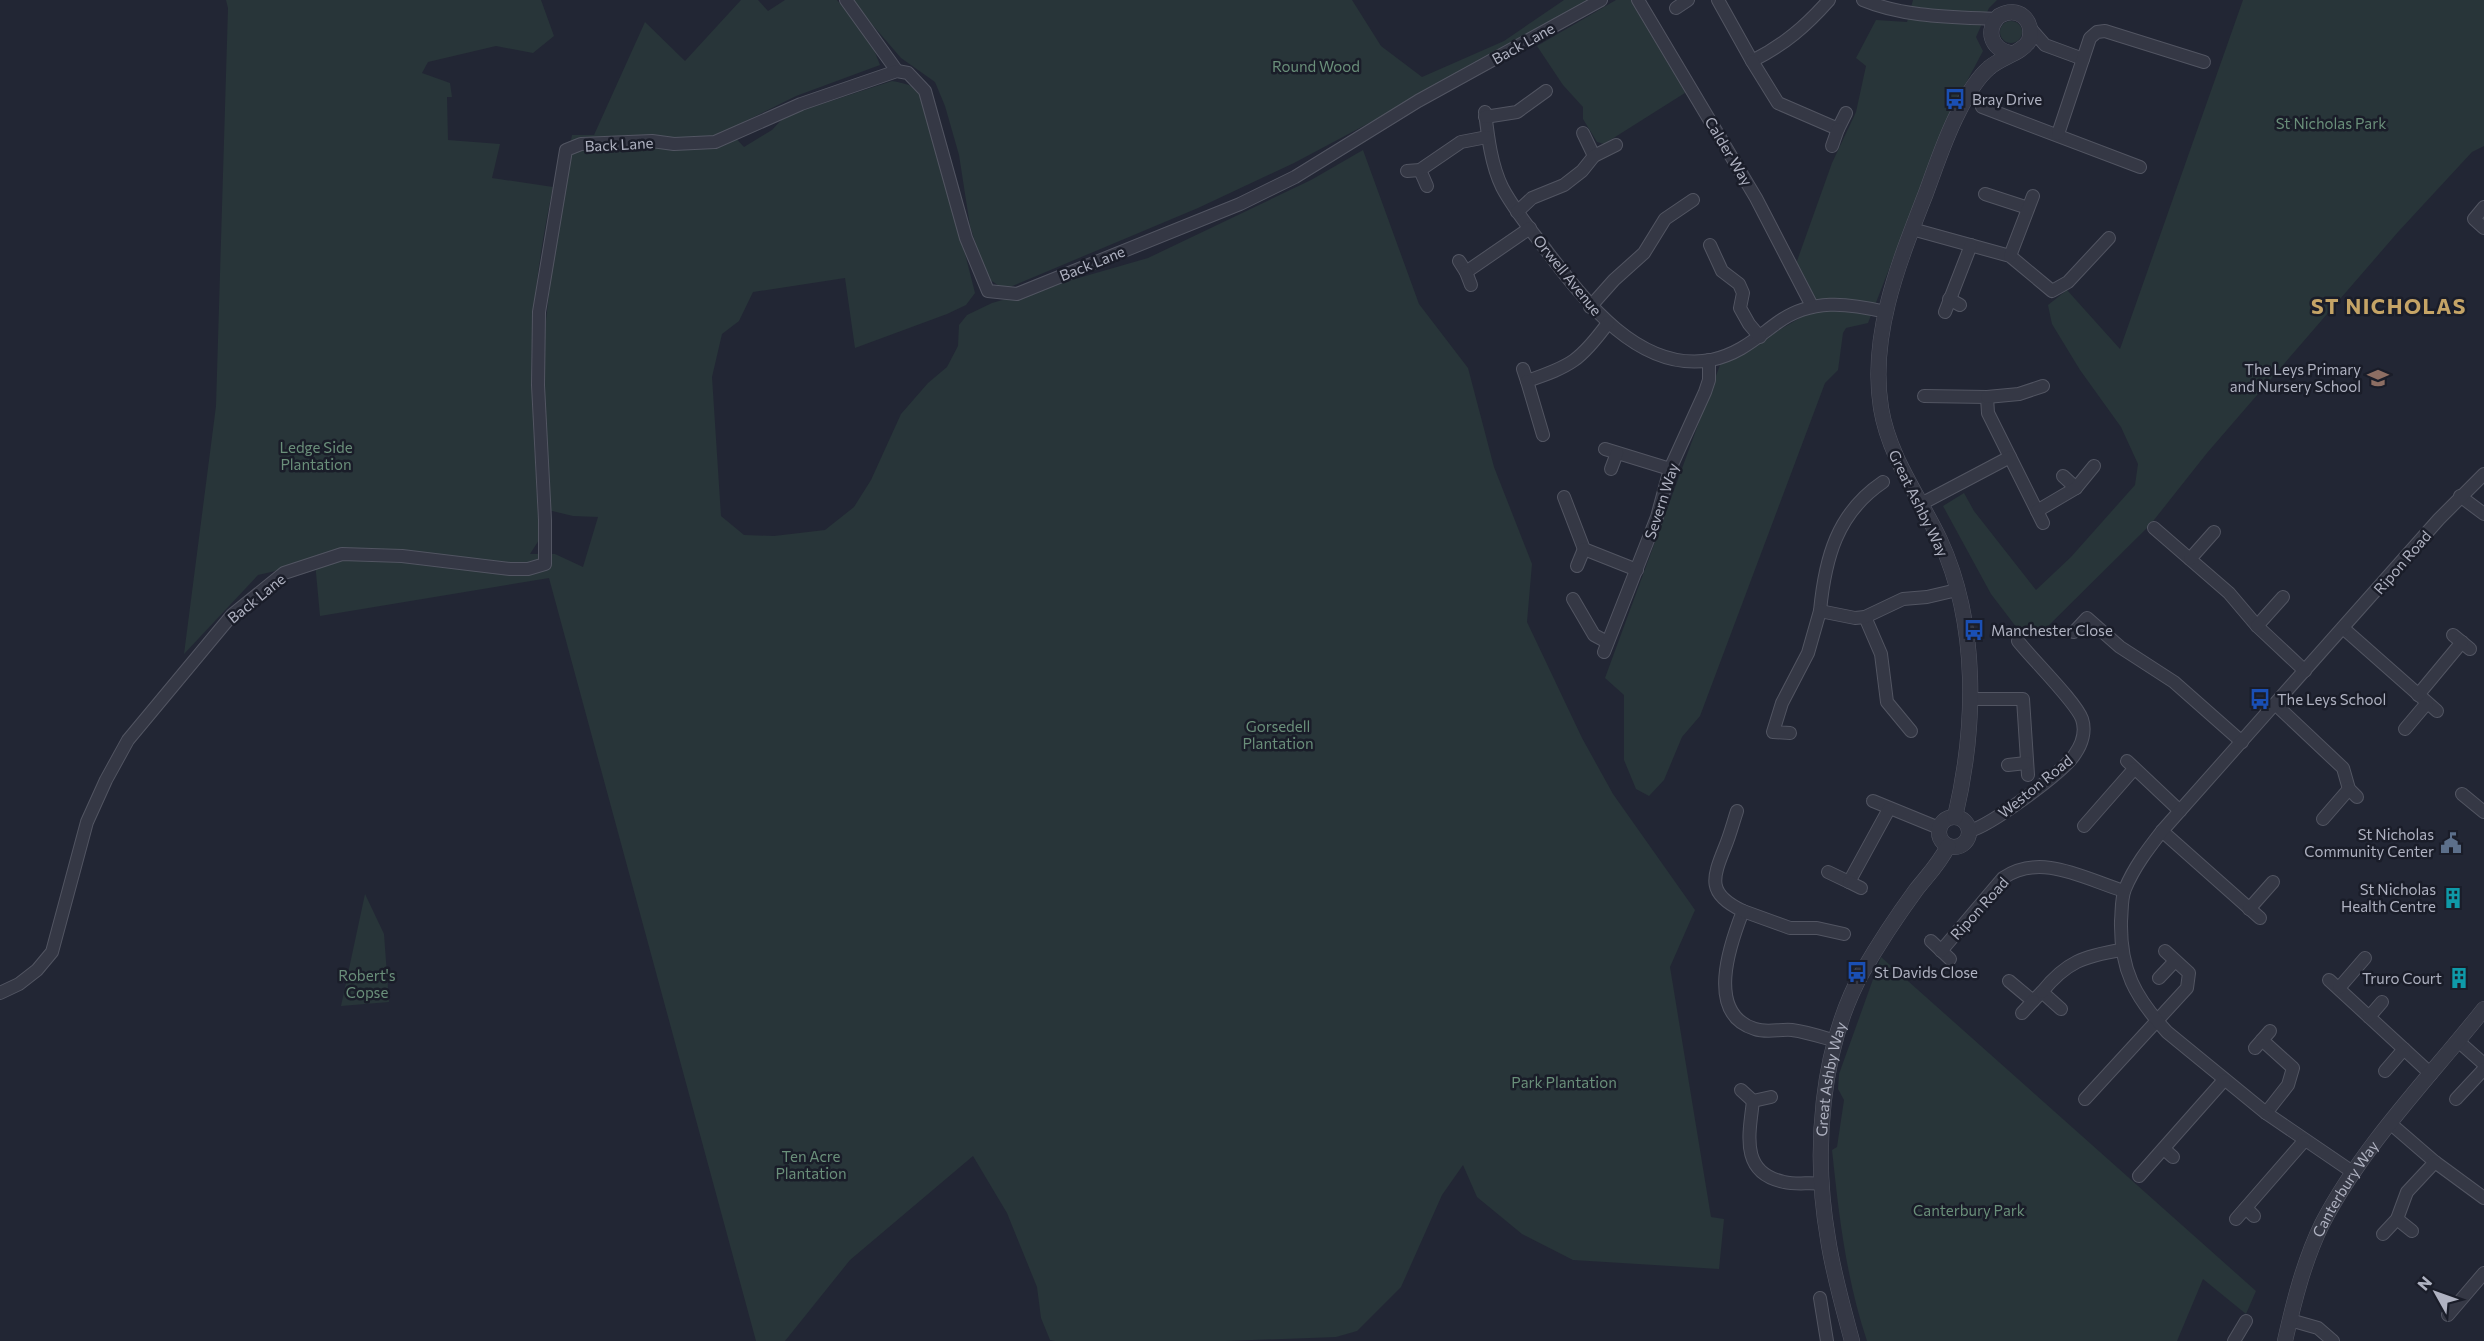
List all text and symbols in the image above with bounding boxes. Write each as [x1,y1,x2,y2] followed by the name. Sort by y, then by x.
[1489,18,1558,68] street label: Back Lane
[1272,57,1360,75] park label: Round Wood
[1943,87,1967,111] bus stop icon: Bray Drive
[1972,90,2042,108] place label: Bray Drive
[1701,113,1757,189] street label: Calder Way
[2276,114,2386,132] park label: St Nicholas Park
[584,133,654,155] street label: Back Lane
[1530,231,1606,319] street label: Orwell Avenue
[1057,242,1127,284] street label: Back Lane
[2311,293,2467,318] district label: ST NICHOLAS
[2230,360,2361,395] place label: The Leys Primary and Nursery School
[2366,366,2390,390] school or university icon: The Leys Primary and Nursery School
[279,438,353,473] park label: Ledge Side Plantation
[1885,447,1953,560] street label: Great Ashby Way
[1640,460,1682,541] street label: Severn Way
[2370,527,2434,597] street label: Ripon Road
[224,569,288,627] street label: Back Lane
[1962,618,1986,642] bus stop icon: Manchester Close
[1991,621,2113,639] place label: Manchester Close
[2248,687,2272,711] bus stop icon: The Leys School
[2277,690,2386,708] place label: The Leys School
[1242,717,1314,752] park label: Gorsedell Plantation
[1994,751,2076,821] street label: Weston Road
[2304,825,2434,860] place label: St Nicholas Community Center
[2439,831,2463,855] public building icon: St Nicholas Community Center
[1946,873,2012,943] street label: Ripon Road
[2341,880,2436,915] place label: St Nicholas Health Centre
[2441,886,2465,910] building icon: St Nicholas Health Centre
[1845,960,1869,984] bus stop icon: St Davids Close
[1874,963,1978,981] place label: St Davids Close
[338,966,396,1001] park label: Robert's Copse
[2447,966,2471,990] building icon: Truro Court
[2362,969,2442,987] place label: Truro Court
[1812,1019,1849,1137] street label: Great Ashby Way
[1511,1073,1617,1091] park label: Park Plantation
[2308,1137,2382,1240] street label: Canterbury Way
[775,1147,847,1182] park label: Ten Acre Plantation
[1913,1201,2025,1219] park label: Canterbury Park
[2406,1263,2466,1323] north arrow
[2413,1272,2435,1294] text: N

